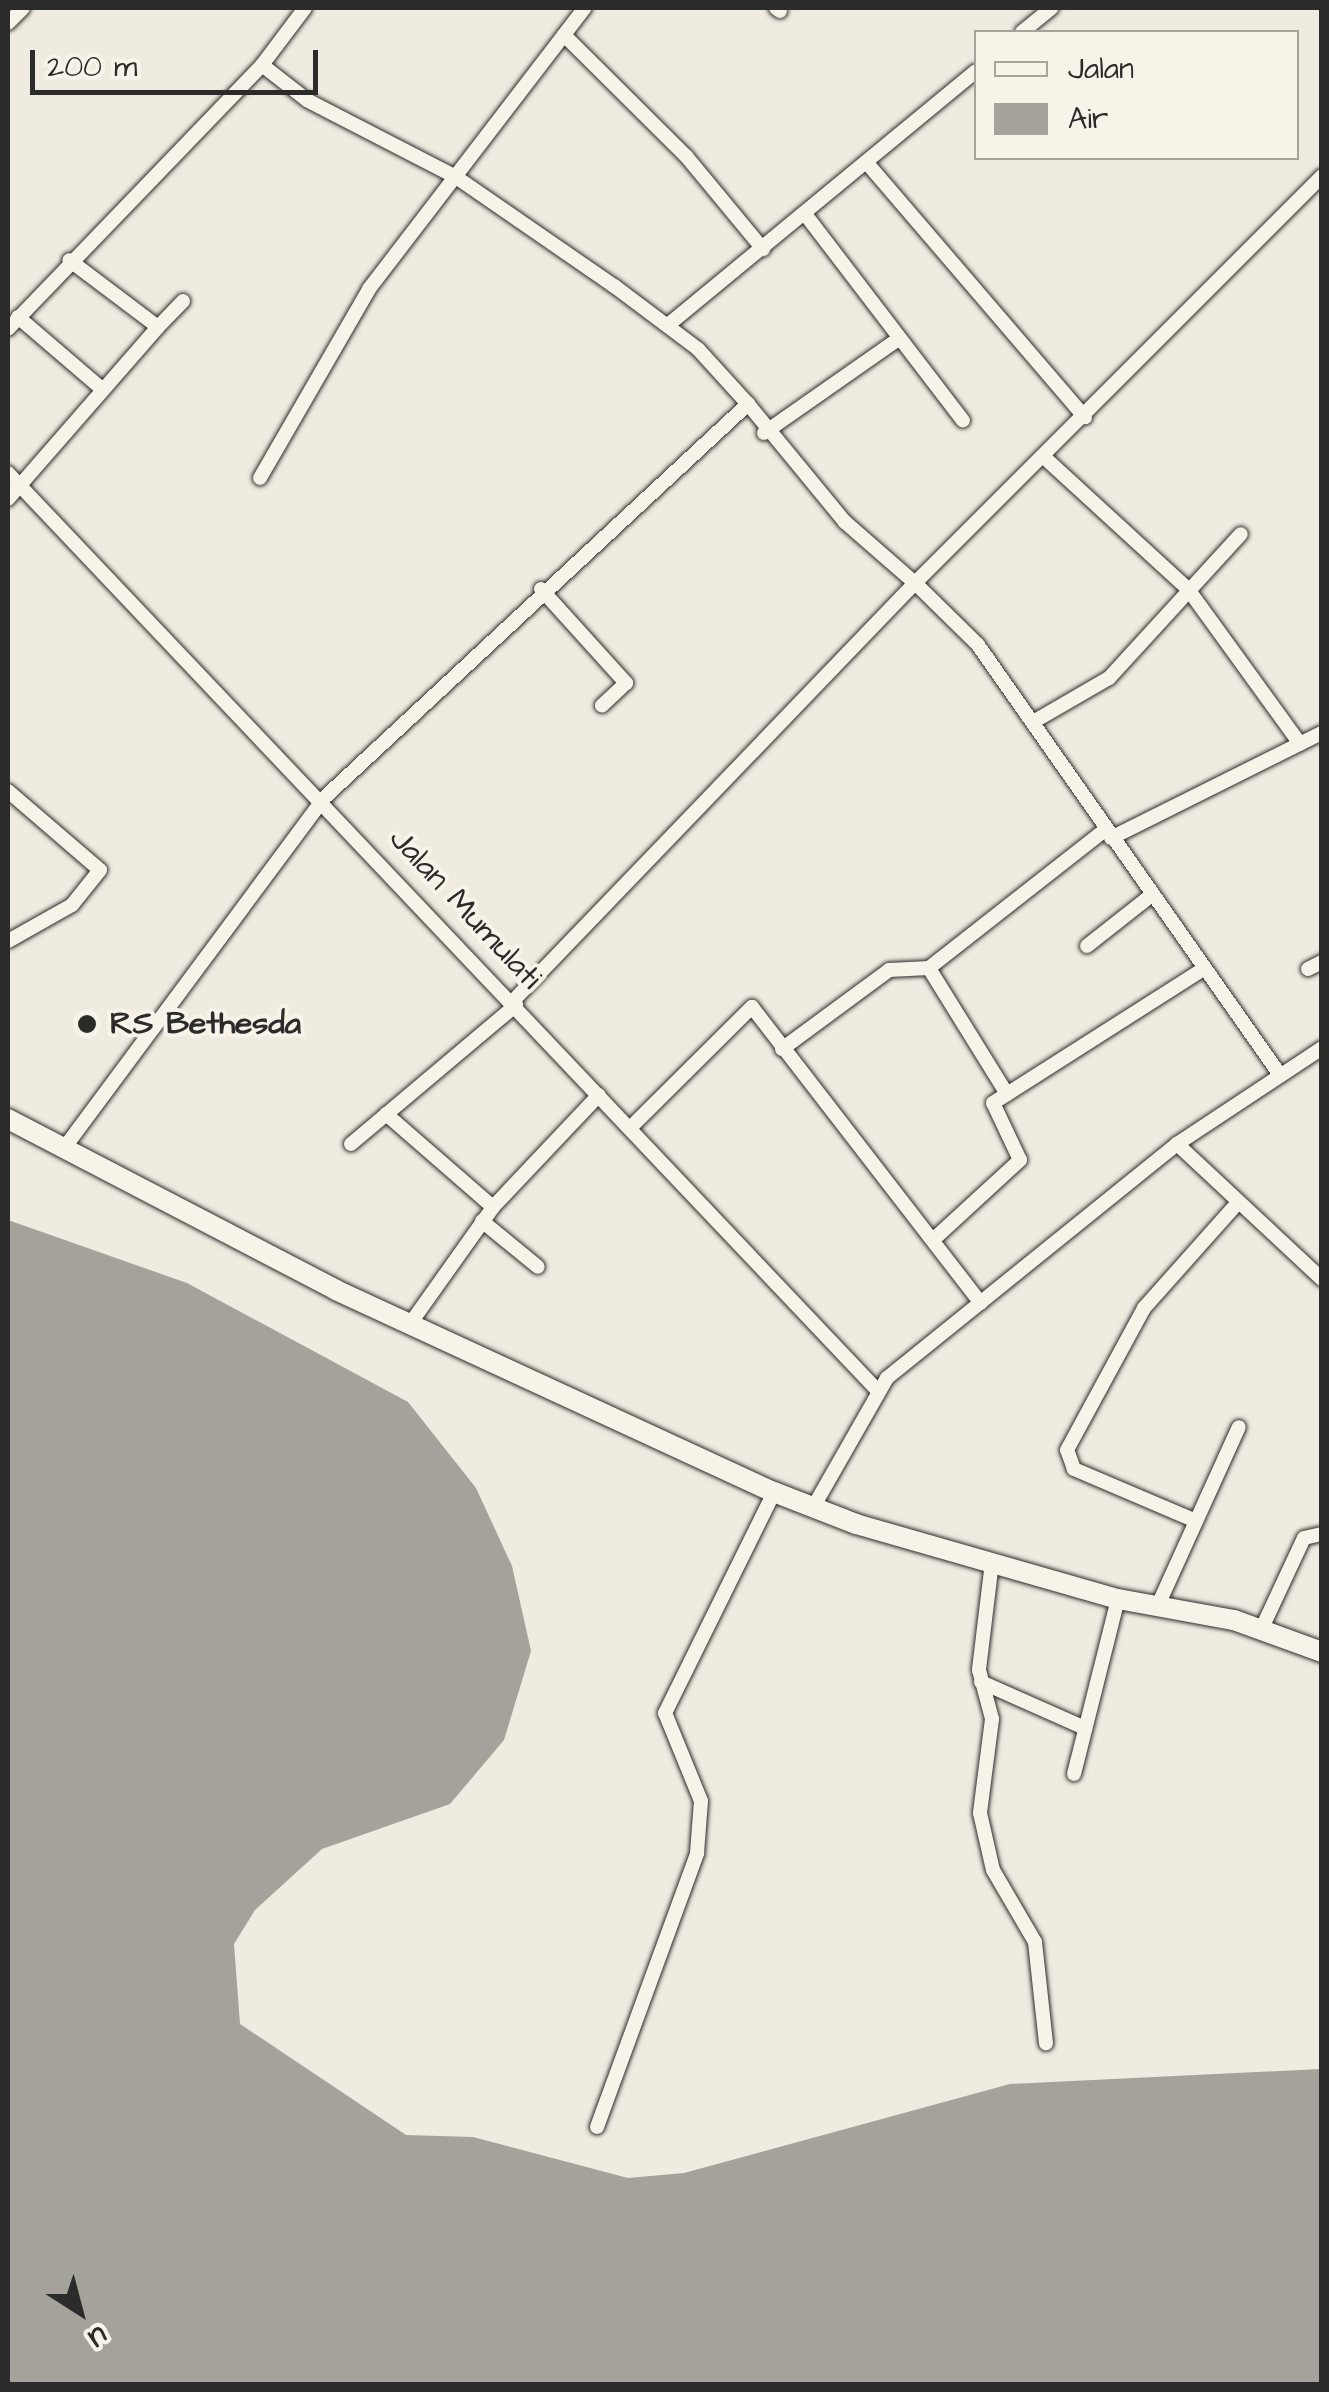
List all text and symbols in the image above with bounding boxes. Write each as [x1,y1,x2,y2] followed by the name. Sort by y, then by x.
[35,30,322,92] scale bar
[974,30,1299,160] legend
[47,46,137,88] text: 200 m
[1068,48,1134,90] text: Jalan
[1068,98,1108,140] text: Air
[381,820,549,998] street label: Jalan Mumulati
[110,1005,301,1043] place label: RS Bethesda
[74,1011,100,1037] marker: RS Bethesda
[30,2262,130,2362] north arrow
[80,2316,116,2357] text: U

